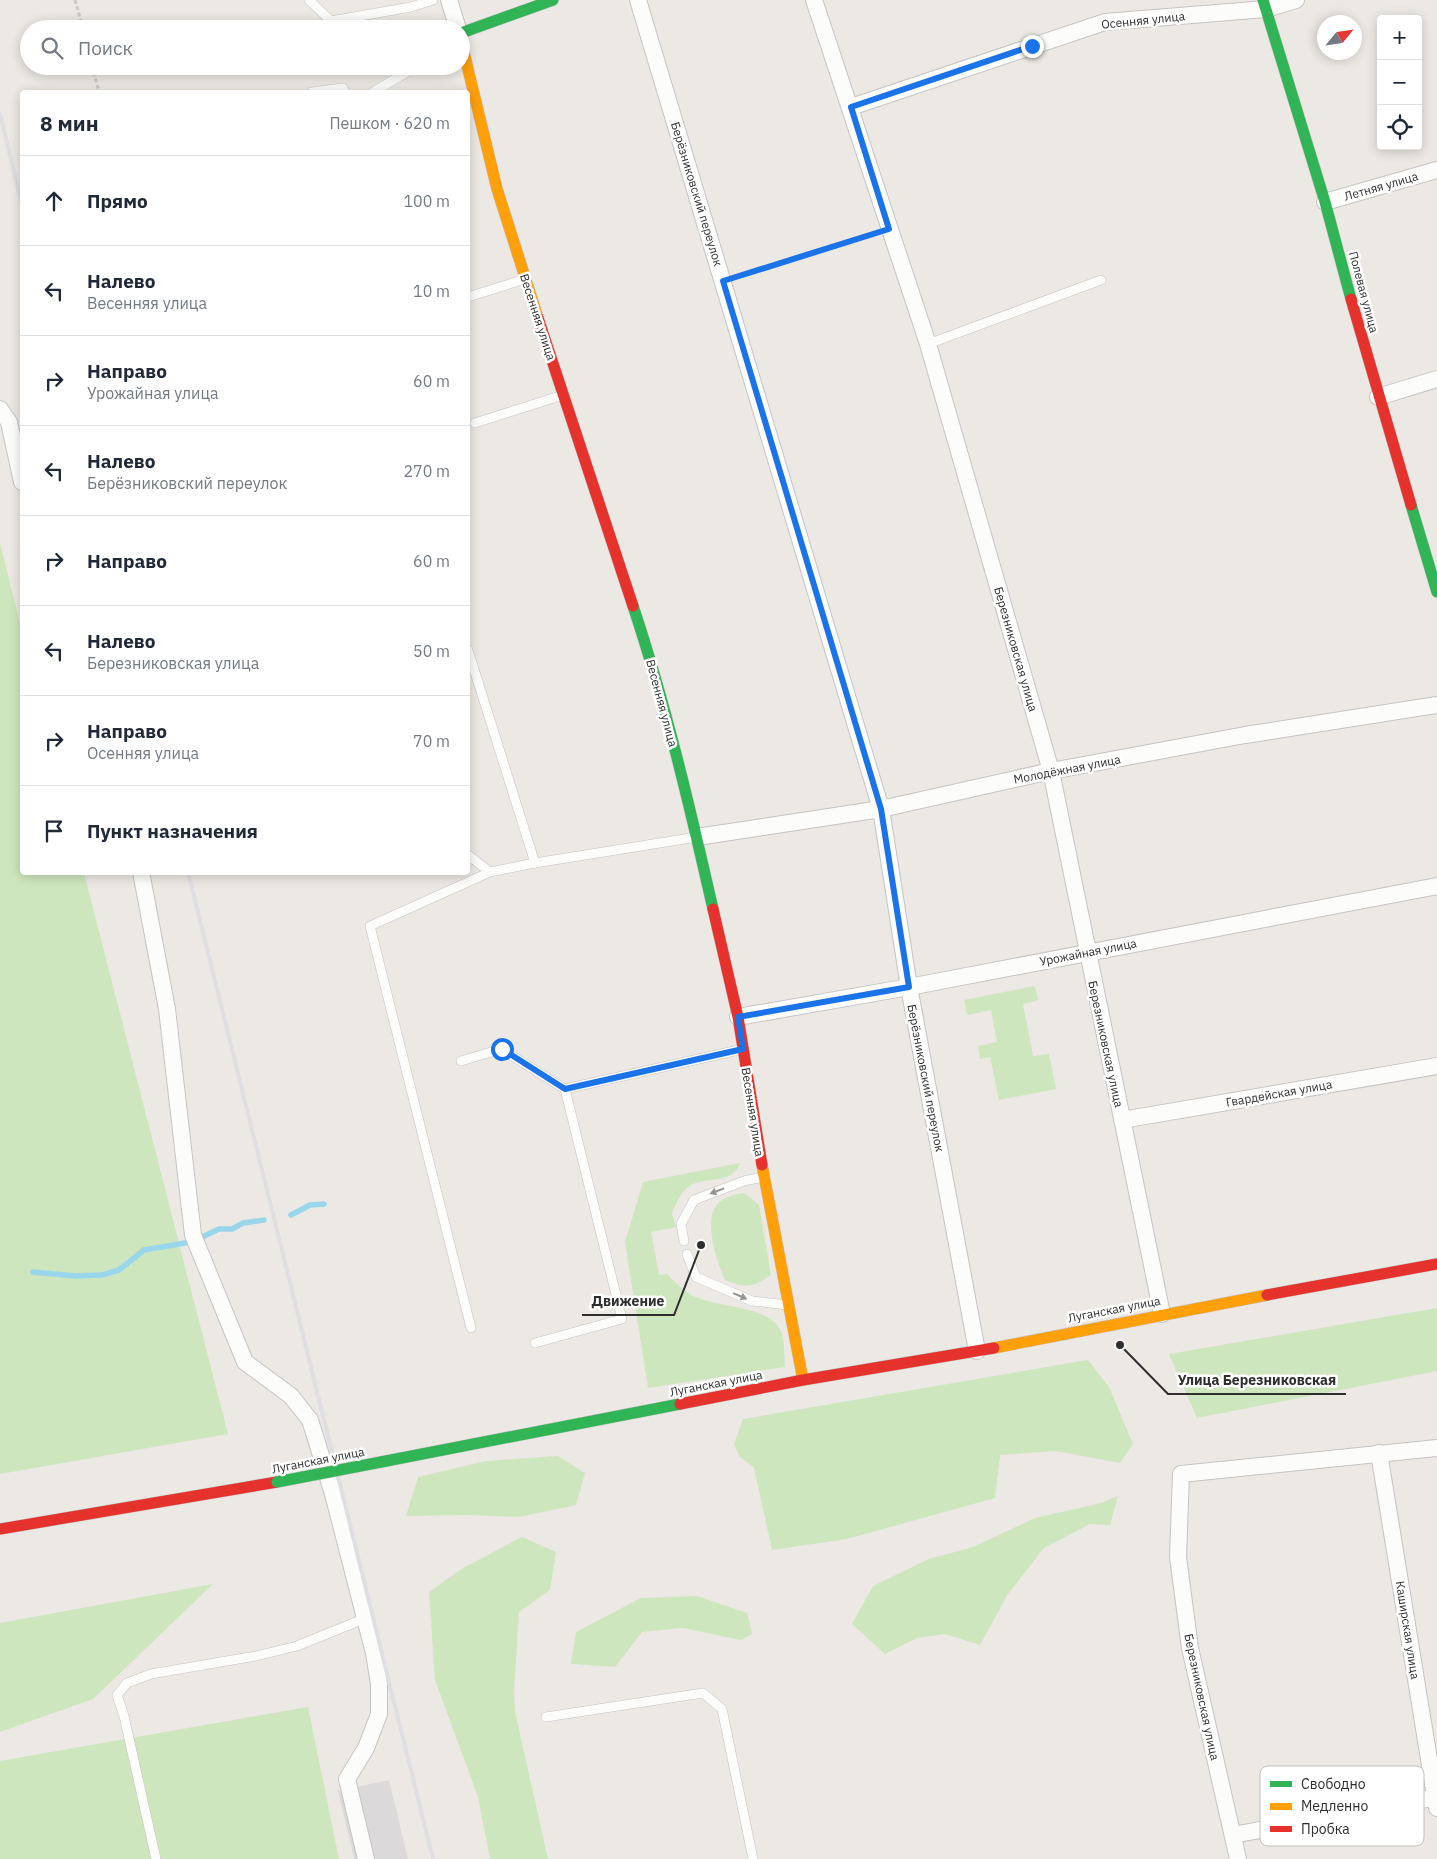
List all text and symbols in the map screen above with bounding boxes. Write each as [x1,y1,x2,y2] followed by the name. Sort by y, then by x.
[1100,8,1186,32] street label: Осенняя улица
[1317,15,1362,60] north arrow
[1377,15,1422,150] map controls
[1377,15,1422,60] button: +
[20,20,470,75] search box
[38,34,66,62] icon: search
[1021,35,1044,58] route end
[78,36,133,60] text: Поиск
[1377,60,1422,105] button: −
[1377,105,1422,150] button: locate
[40,109,99,137] text: 8 мин
[329,113,450,133] text: Пешком · 620 m
[668,120,726,268] street label: Берёзниковский переулок
[1342,168,1420,204] street label: Летняя улица
[40,187,68,215] icon: ahead
[87,189,148,213] text: Прямо
[403,191,450,211] text: 100 m
[1346,250,1382,335] street label: Полевая улица
[87,269,156,293] text: Налево
[517,272,559,363] street label: Весенняя улица
[40,277,68,305] icon: left
[413,281,450,301] text: 10 m
[87,293,207,313] text: Весенняя улица
[87,359,167,383] text: Направо
[40,367,68,395] icon: right
[413,371,450,391] text: 60 m
[87,383,219,403] text: Урожайная улица
[87,449,156,473] text: Налево
[40,457,68,485] icon: left
[403,461,450,481] text: 270 m
[87,473,287,493] text: Берёзниковский переулок
[40,547,68,575] icon: right
[87,549,167,573] text: Направо
[413,551,450,571] text: 60 m
[991,585,1041,714] street label: Березниковская улица
[87,629,156,653] text: Налево
[40,637,68,665] icon: left
[413,641,450,661] text: 50 m
[87,653,259,673] text: Березниковская улица
[643,658,681,749] street label: Весенняя улица
[87,719,167,743] text: Направо
[40,727,68,755] icon: right
[413,731,450,751] text: 70 m
[87,743,199,763] text: Осенняя улица
[1012,751,1122,787] street label: Молодёжная улица
[40,817,68,845] icon: arrive
[87,819,258,843] text: Пункт назначения
[1038,935,1138,969] street label: Урожайная улица
[1085,979,1127,1109] street label: Березниковская улица
[904,1003,948,1154] street label: Берёзниковский переулок
[491,1038,514,1061] route start
[739,1066,768,1158] street label: Весенняя улица
[1225,1076,1334,1110] street label: Гвардейская улица
[709,1187,724,1195] one-way arrow
[582,1286,674,1315] callout: Движение
[592,1292,665,1310] text: Движение
[733,1293,747,1301] one-way arrow
[1066,1293,1162,1325] street label: Луганская улица
[1168,1365,1346,1394] callout: Улица Березниковская
[668,1367,764,1399] street label: Луганская улица
[1178,1371,1336,1389] text: Улица Березниковская
[270,1444,366,1476] street label: Луганская улица
[1393,1580,1423,1681] street label: Каширская улица
[1181,1632,1223,1762] street label: Березниковская улица
[1260,1766,1424,1846] legend
[1301,1775,1366,1793] text: Свободно
[1301,1797,1369,1815] text: Медленно
[1301,1820,1350,1838] text: Пробка

